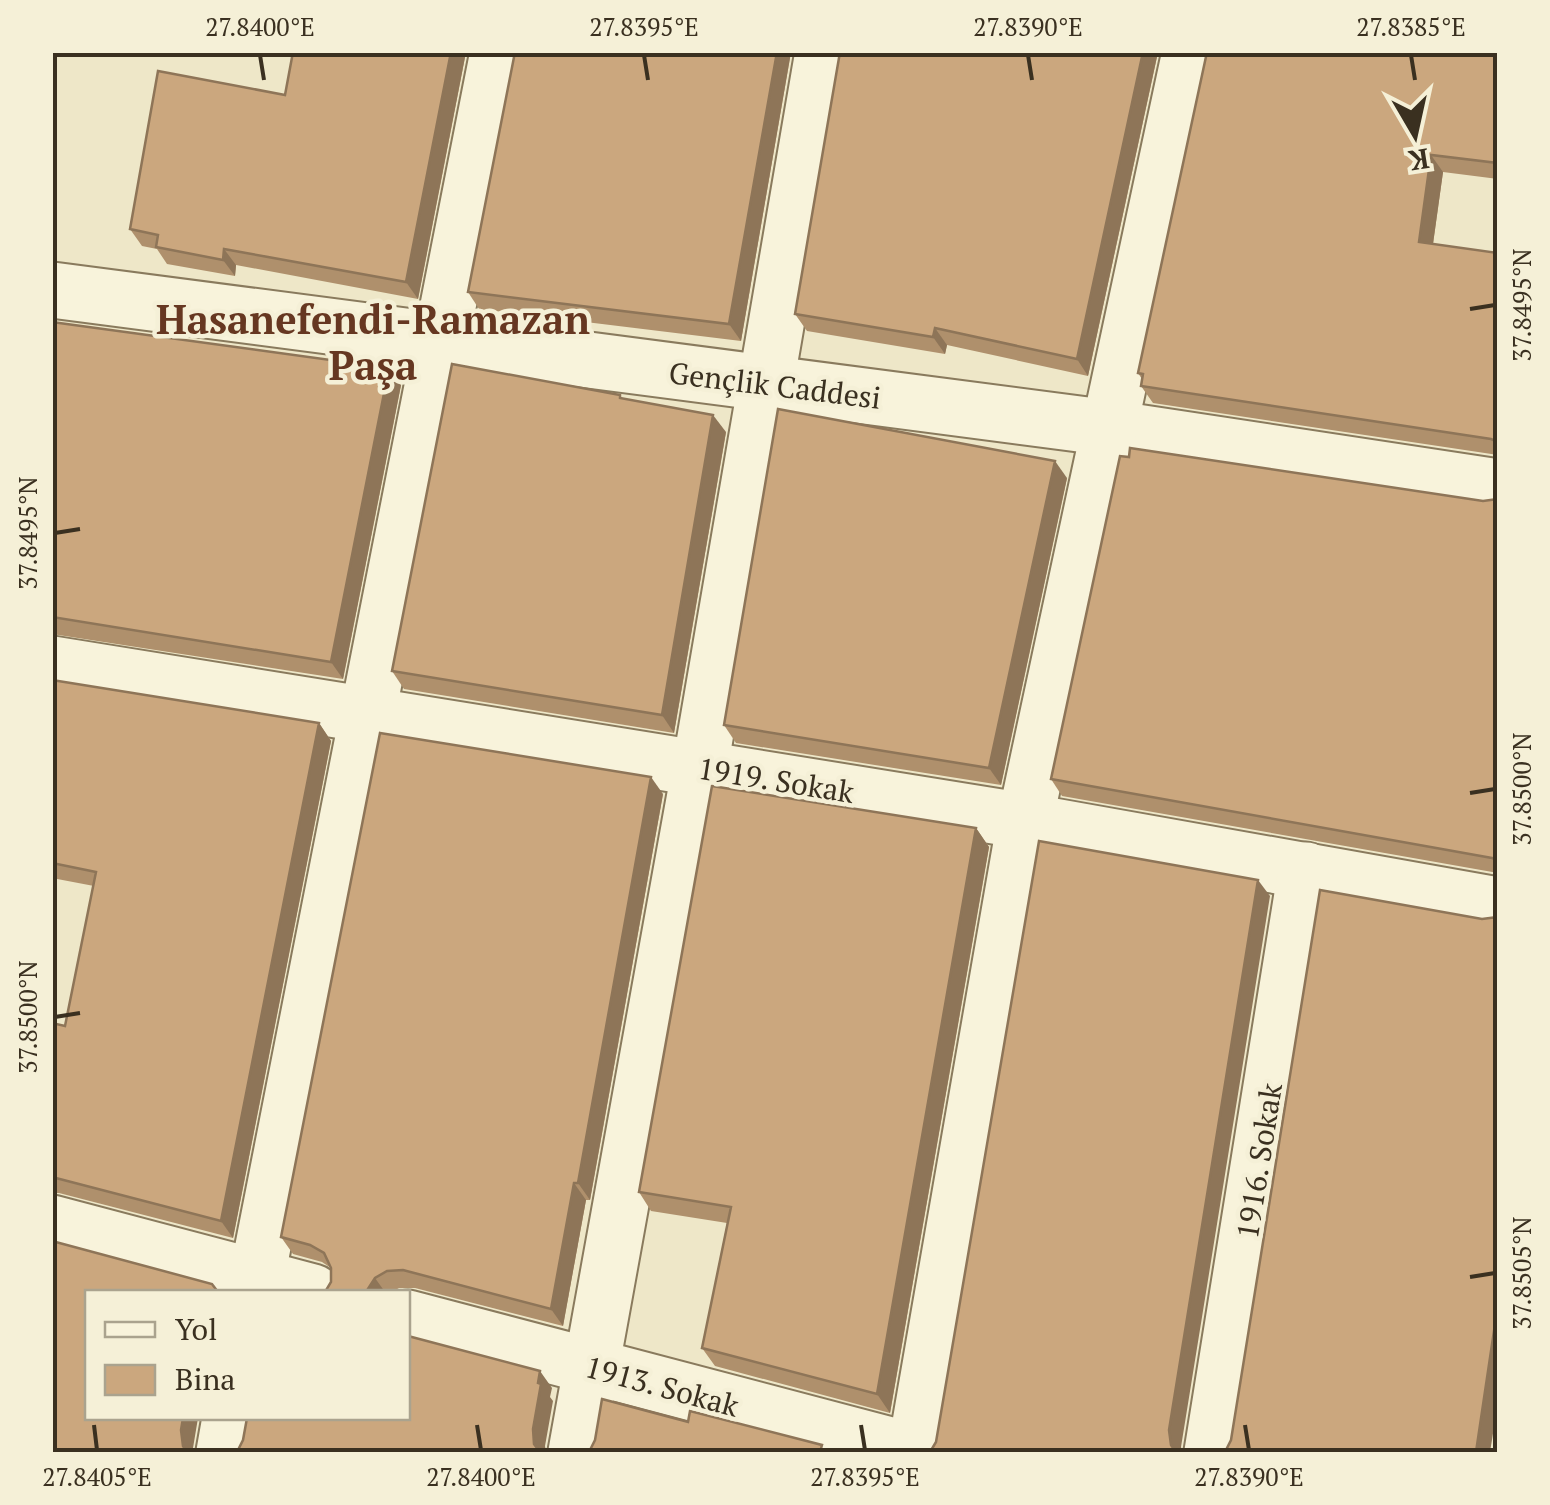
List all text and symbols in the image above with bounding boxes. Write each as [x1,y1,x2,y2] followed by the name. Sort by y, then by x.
[205,10,315,43] text: 27.8400°E
[589,10,699,43] text: 27.8395°E
[973,10,1083,43] text: 27.8390°E
[1356,10,1466,43] text: 27.8385°E
[1365,85,1465,185] north arrow
[1406,140,1432,180] text: K
[1505,248,1538,362] text: 37.8495°N
[156,292,590,391] district label: Hasanefendi-Ramazan Paşa
[667,352,883,418] street label: Gençlik Caddesi
[11,476,44,590] text: 37.8495°N
[1505,732,1538,846] text: 37.8500°N
[695,748,857,812] street label: 1919. Sokak
[11,960,44,1074] text: 37.8500°N
[1227,1080,1291,1242] street label: 1916. Sokak
[1505,1216,1538,1330] text: 37.8505°N
[85,1290,410,1420] legend
[175,1309,217,1349] text: Yol
[581,1346,744,1426] street label: 1913. Sokak
[175,1359,235,1399] text: Bina
[42,1460,152,1493] text: 27.8405°E
[426,1460,536,1493] text: 27.8400°E
[810,1460,920,1493] text: 27.8395°E
[1194,1460,1304,1493] text: 27.8390°E

